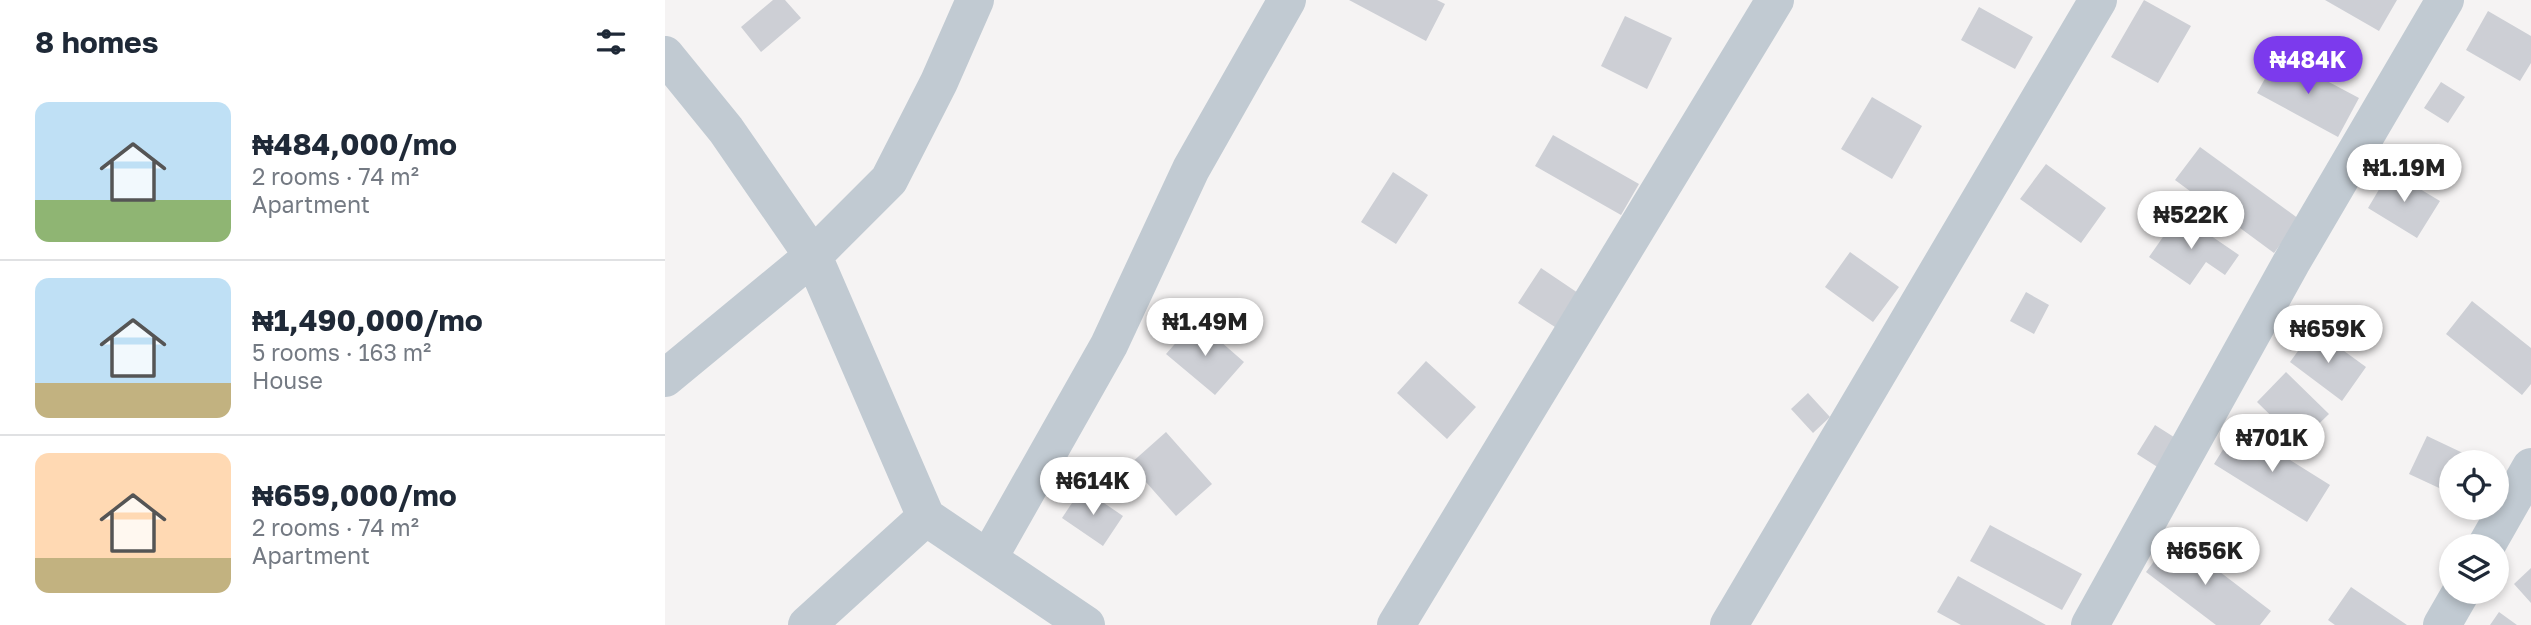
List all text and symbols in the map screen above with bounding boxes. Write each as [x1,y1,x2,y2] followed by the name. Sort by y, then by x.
[592,23,630,61] icon: filters
[35,24,159,60] text: 8 homes
[2259,36,2357,96] pin: ₦484K
[2270,45,2346,73] text: ₦484K
[252,126,457,162] text: ₦484,000/mo
[91,130,175,214] icon: home
[2347,144,2461,204] pin: ₦1.19M
[2363,153,2445,181] text: ₦1.19M
[252,162,419,190] text: 2 rooms · 74 m²
[252,190,370,218] text: Apartment
[2142,191,2240,251] pin: ₦522K
[2153,200,2229,228] text: ₦522K
[1148,298,1262,358] pin: ₦1.49M
[252,302,483,338] text: ₦1,490,000/mo
[91,306,175,390] icon: home
[2279,306,2377,365] pin: ₦659K
[1162,307,1248,335] text: ₦1.49M
[2290,314,2366,342] text: ₦659K
[252,338,431,366] text: 5 rooms · 163 m²
[252,366,323,394] text: House
[2223,414,2321,474] pin: ₦701K
[2236,423,2308,451] text: ₦701K
[2439,450,2509,604] map controls
[2439,450,2509,520] button: locate
[1044,458,1142,517] pin: ₦614K
[1056,466,1130,494] text: ₦614K
[252,477,457,513] text: ₦659,000/mo
[91,481,175,565] icon: home
[252,513,419,541] text: 2 rooms · 74 m²
[2156,528,2254,587] pin: ₦656K
[2439,534,2509,604] button: layers
[2167,536,2243,564] text: ₦656K
[252,541,370,569] text: Apartment

